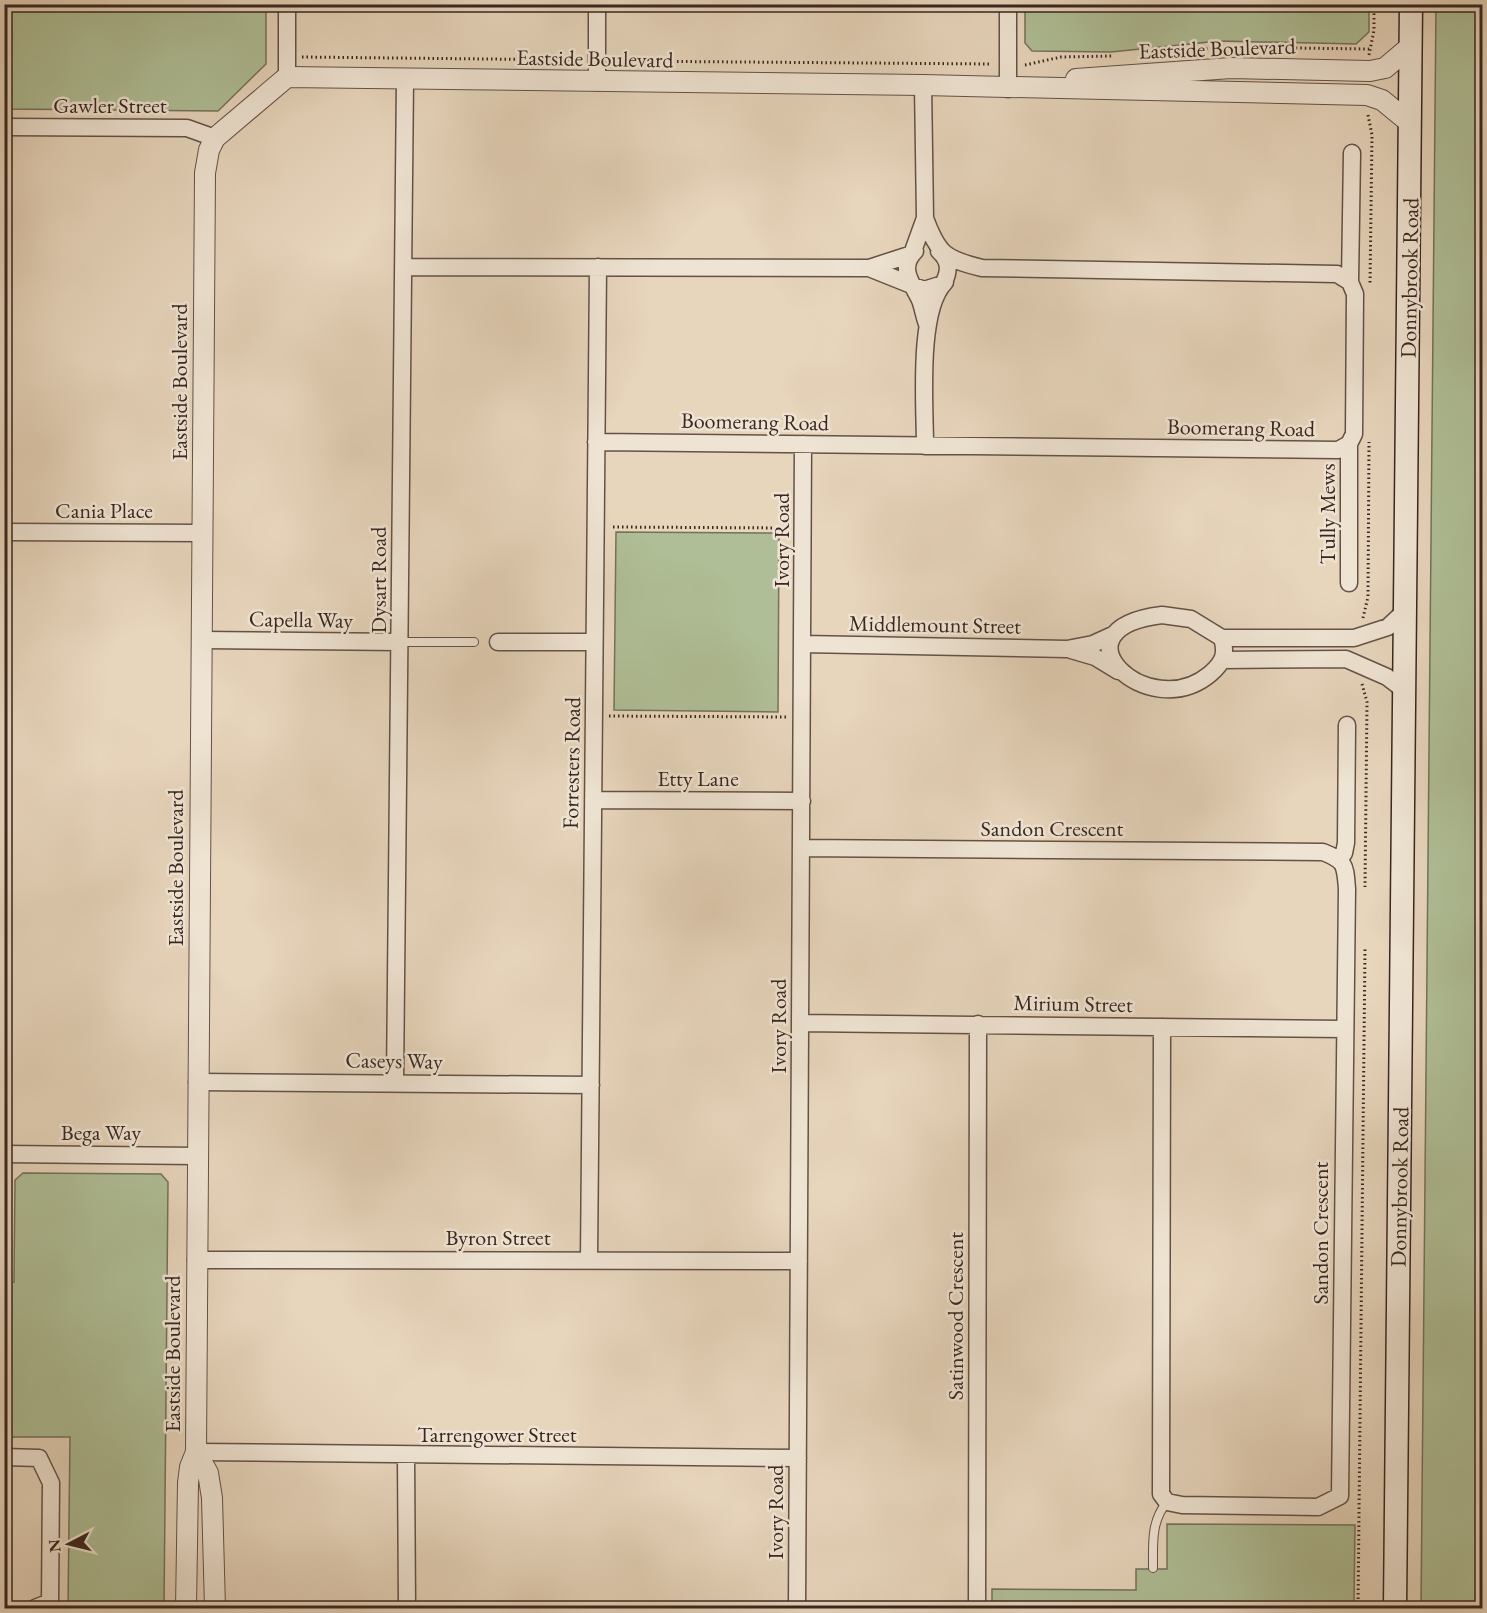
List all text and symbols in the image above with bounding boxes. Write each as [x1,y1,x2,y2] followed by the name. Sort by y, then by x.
[1138,31,1297,66] street label: Eastside Boulevard
[516,43,675,74] street label: Eastside Boulevard
[53,91,167,120] street label: Gawler Street
[1394,197,1425,358] street label: Donnybrook Road
[165,303,194,461] street label: Eastside Boulevard
[681,406,830,437] street label: Boomerang Road
[1167,412,1316,443] street label: Boomerang Road
[1313,463,1342,565] street label: Tully Mews
[767,492,796,587] street label: Ivory Road
[55,496,153,525] street label: Cania Place
[364,526,393,633] street label: Dysart Road
[249,604,354,635] street label: Capella Way
[849,608,1021,641] street label: Middlemount Street
[556,696,587,829] street label: Forresters Road
[657,764,739,793] street label: Etty Lane
[161,789,190,947] street label: Eastside Boulevard
[981,814,1124,843] street label: Sandon Crescent
[764,978,793,1073] street label: Ivory Road
[1013,988,1133,1019] street label: Mirium Street
[345,1045,443,1076] street label: Caseys Way
[1384,1106,1415,1267] street label: Donnybrook Road
[61,1118,142,1147] street label: Bega Way
[1306,1161,1335,1304] street label: Sandon Crescent
[445,1223,551,1252] street label: Byron Street
[941,1232,970,1400] street label: Satinwood Crescent
[158,1275,187,1433] street label: Eastside Boulevard
[417,1420,577,1449] street label: Tarrengower Street
[761,1464,790,1559] street label: Ivory Road
[39,1514,99,1574] north arrow
[43,1538,66,1553] text: N

